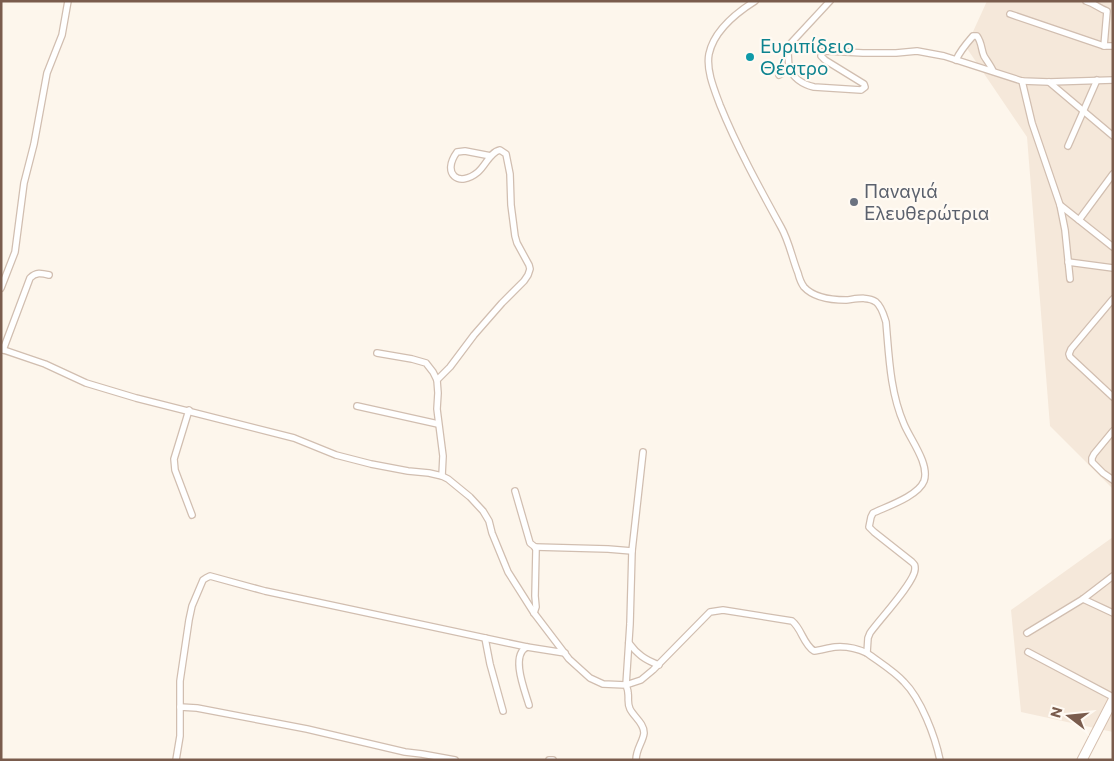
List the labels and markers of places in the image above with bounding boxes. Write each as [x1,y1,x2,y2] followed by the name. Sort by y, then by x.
[760,34,854,79] place label: Ευριπίδειο Θέατρο
[744,51,756,63] marker: Ευριπίδειο Θέατρο
[864,179,989,224] place label: Παναγιά Ελευθερώτρια
[848,196,860,208] marker: Παναγιά Ελευθερώτρια

